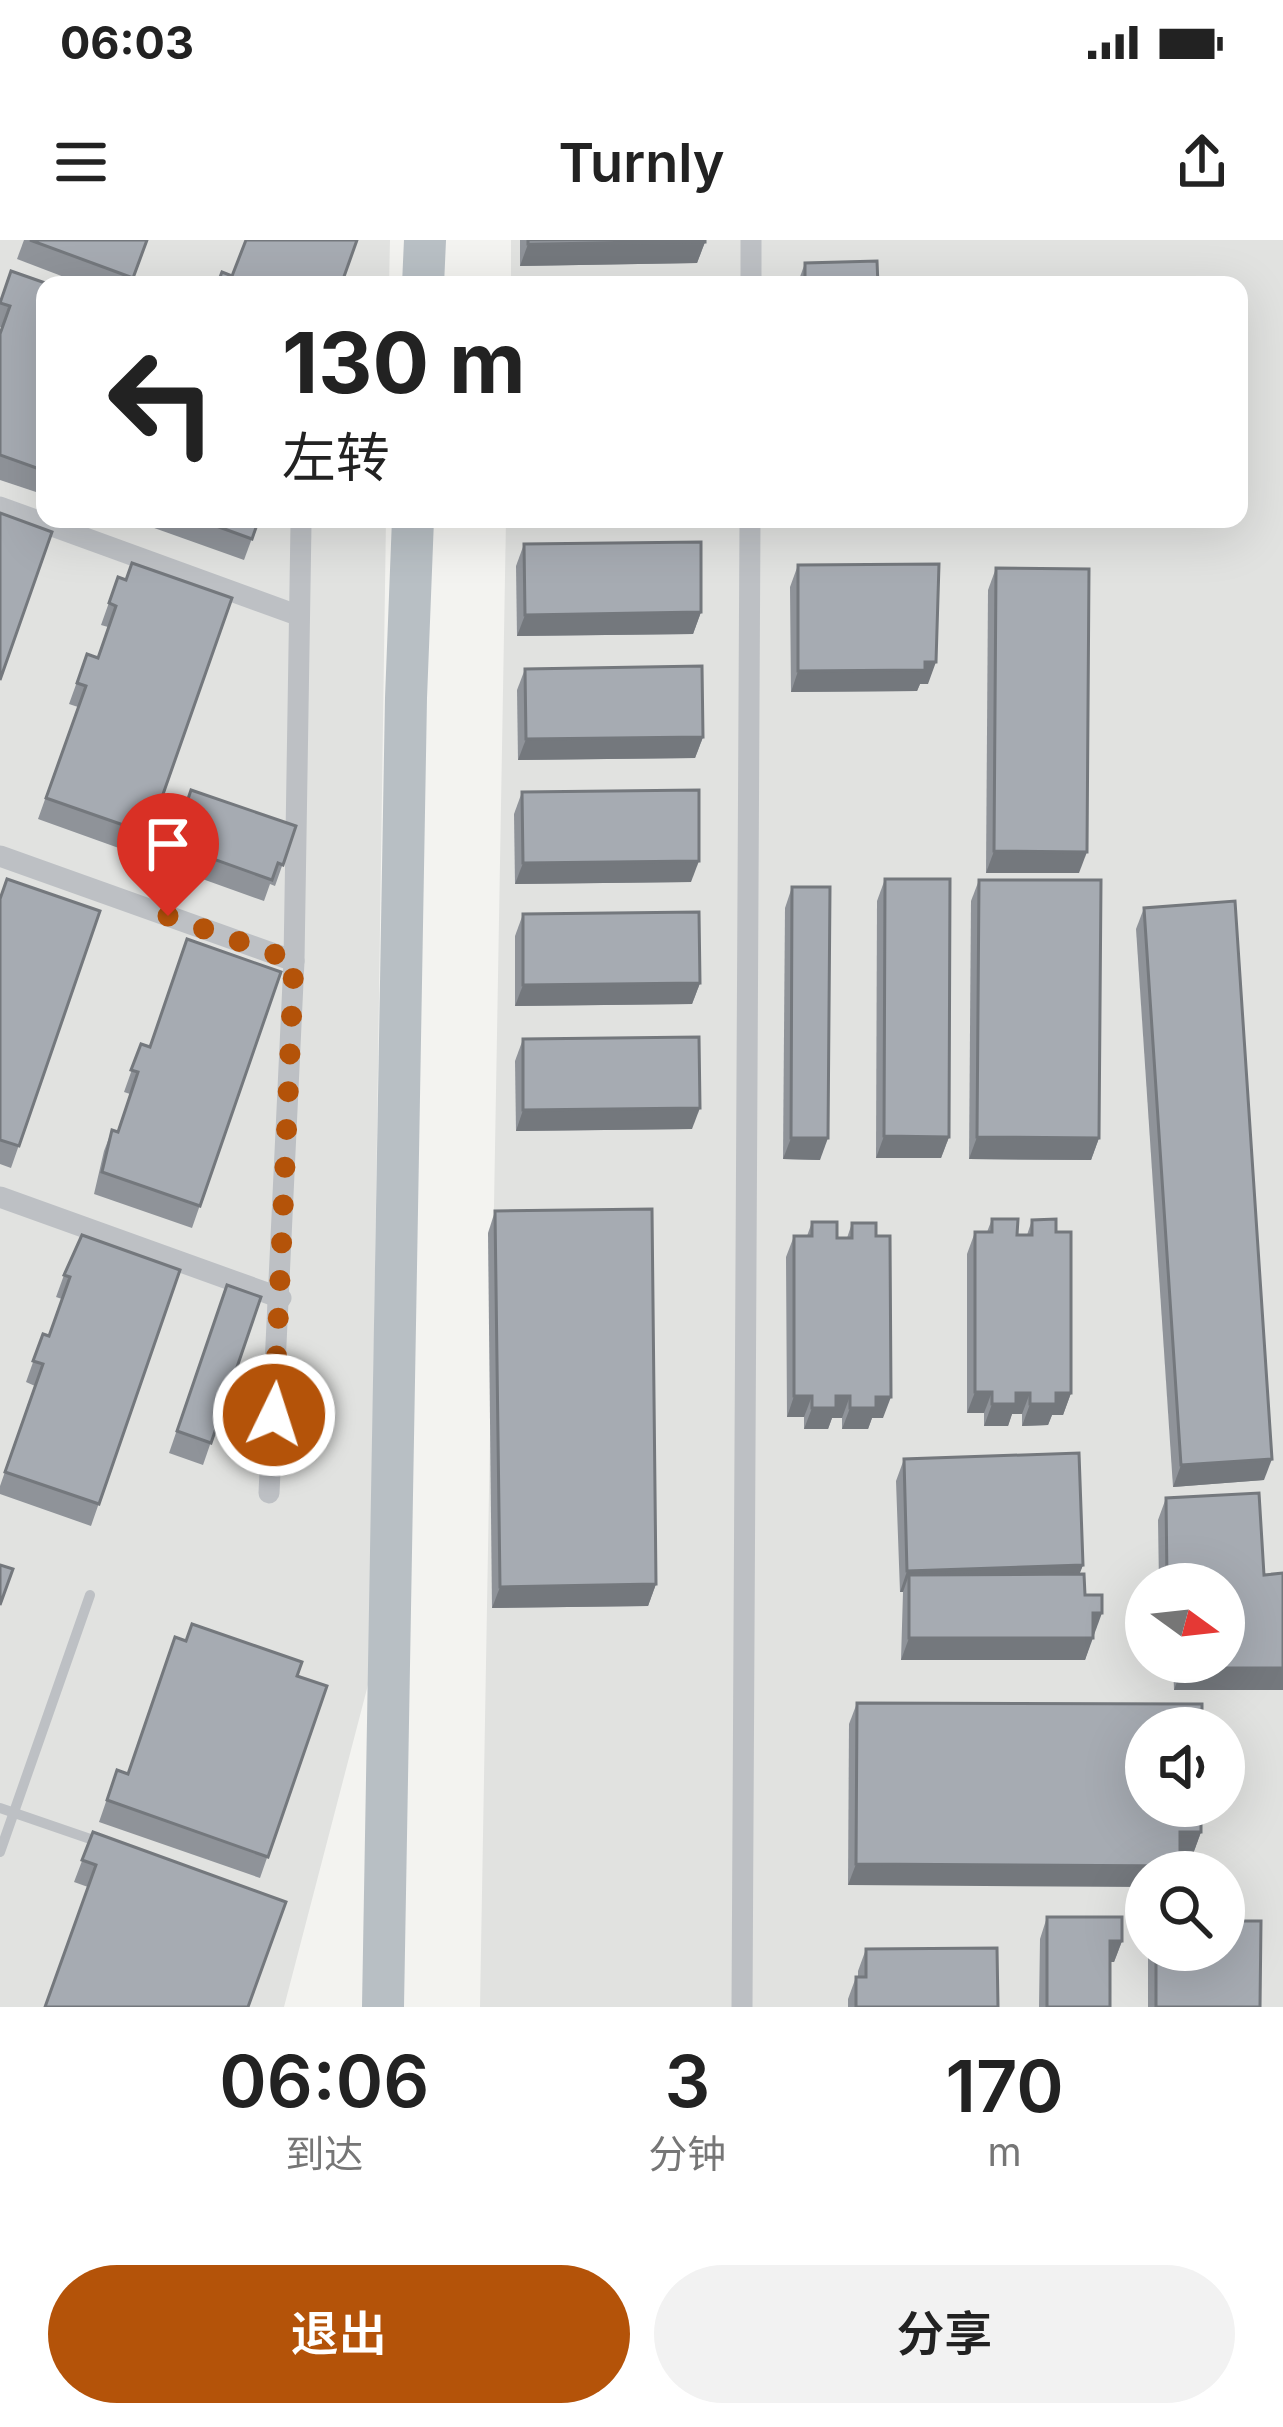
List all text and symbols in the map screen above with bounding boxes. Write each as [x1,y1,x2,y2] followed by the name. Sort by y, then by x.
[60,15,194,70] text: 06:03
[48,129,114,195] icon: menu
[1169,129,1235,195] icon: share
[558,130,725,195] text: Turnly
[282,312,526,413] text: 130 m
[84,324,240,480] icon: left
[282,425,390,490] text: 左转
[117,793,219,916] pin
[135,811,201,877] icon: arrive
[211,1352,337,1478] position arrow
[1125,1563,1245,1683] north arrow
[1125,1563,1245,1971] map controls
[1125,1707,1245,1827] button: sound
[1125,1851,1245,1971] button: search
[219,2037,429,2124] text: 06:06
[664,2037,710,2124] text: 3
[946,2042,1064,2129] text: 170
[988,2128,1022,2175] text: m
[285,2130,363,2177] text: 到达
[648,2130,726,2177] text: 分钟
[48,2265,630,2403] button: 退出
[654,2265,1235,2403] button: 分享

